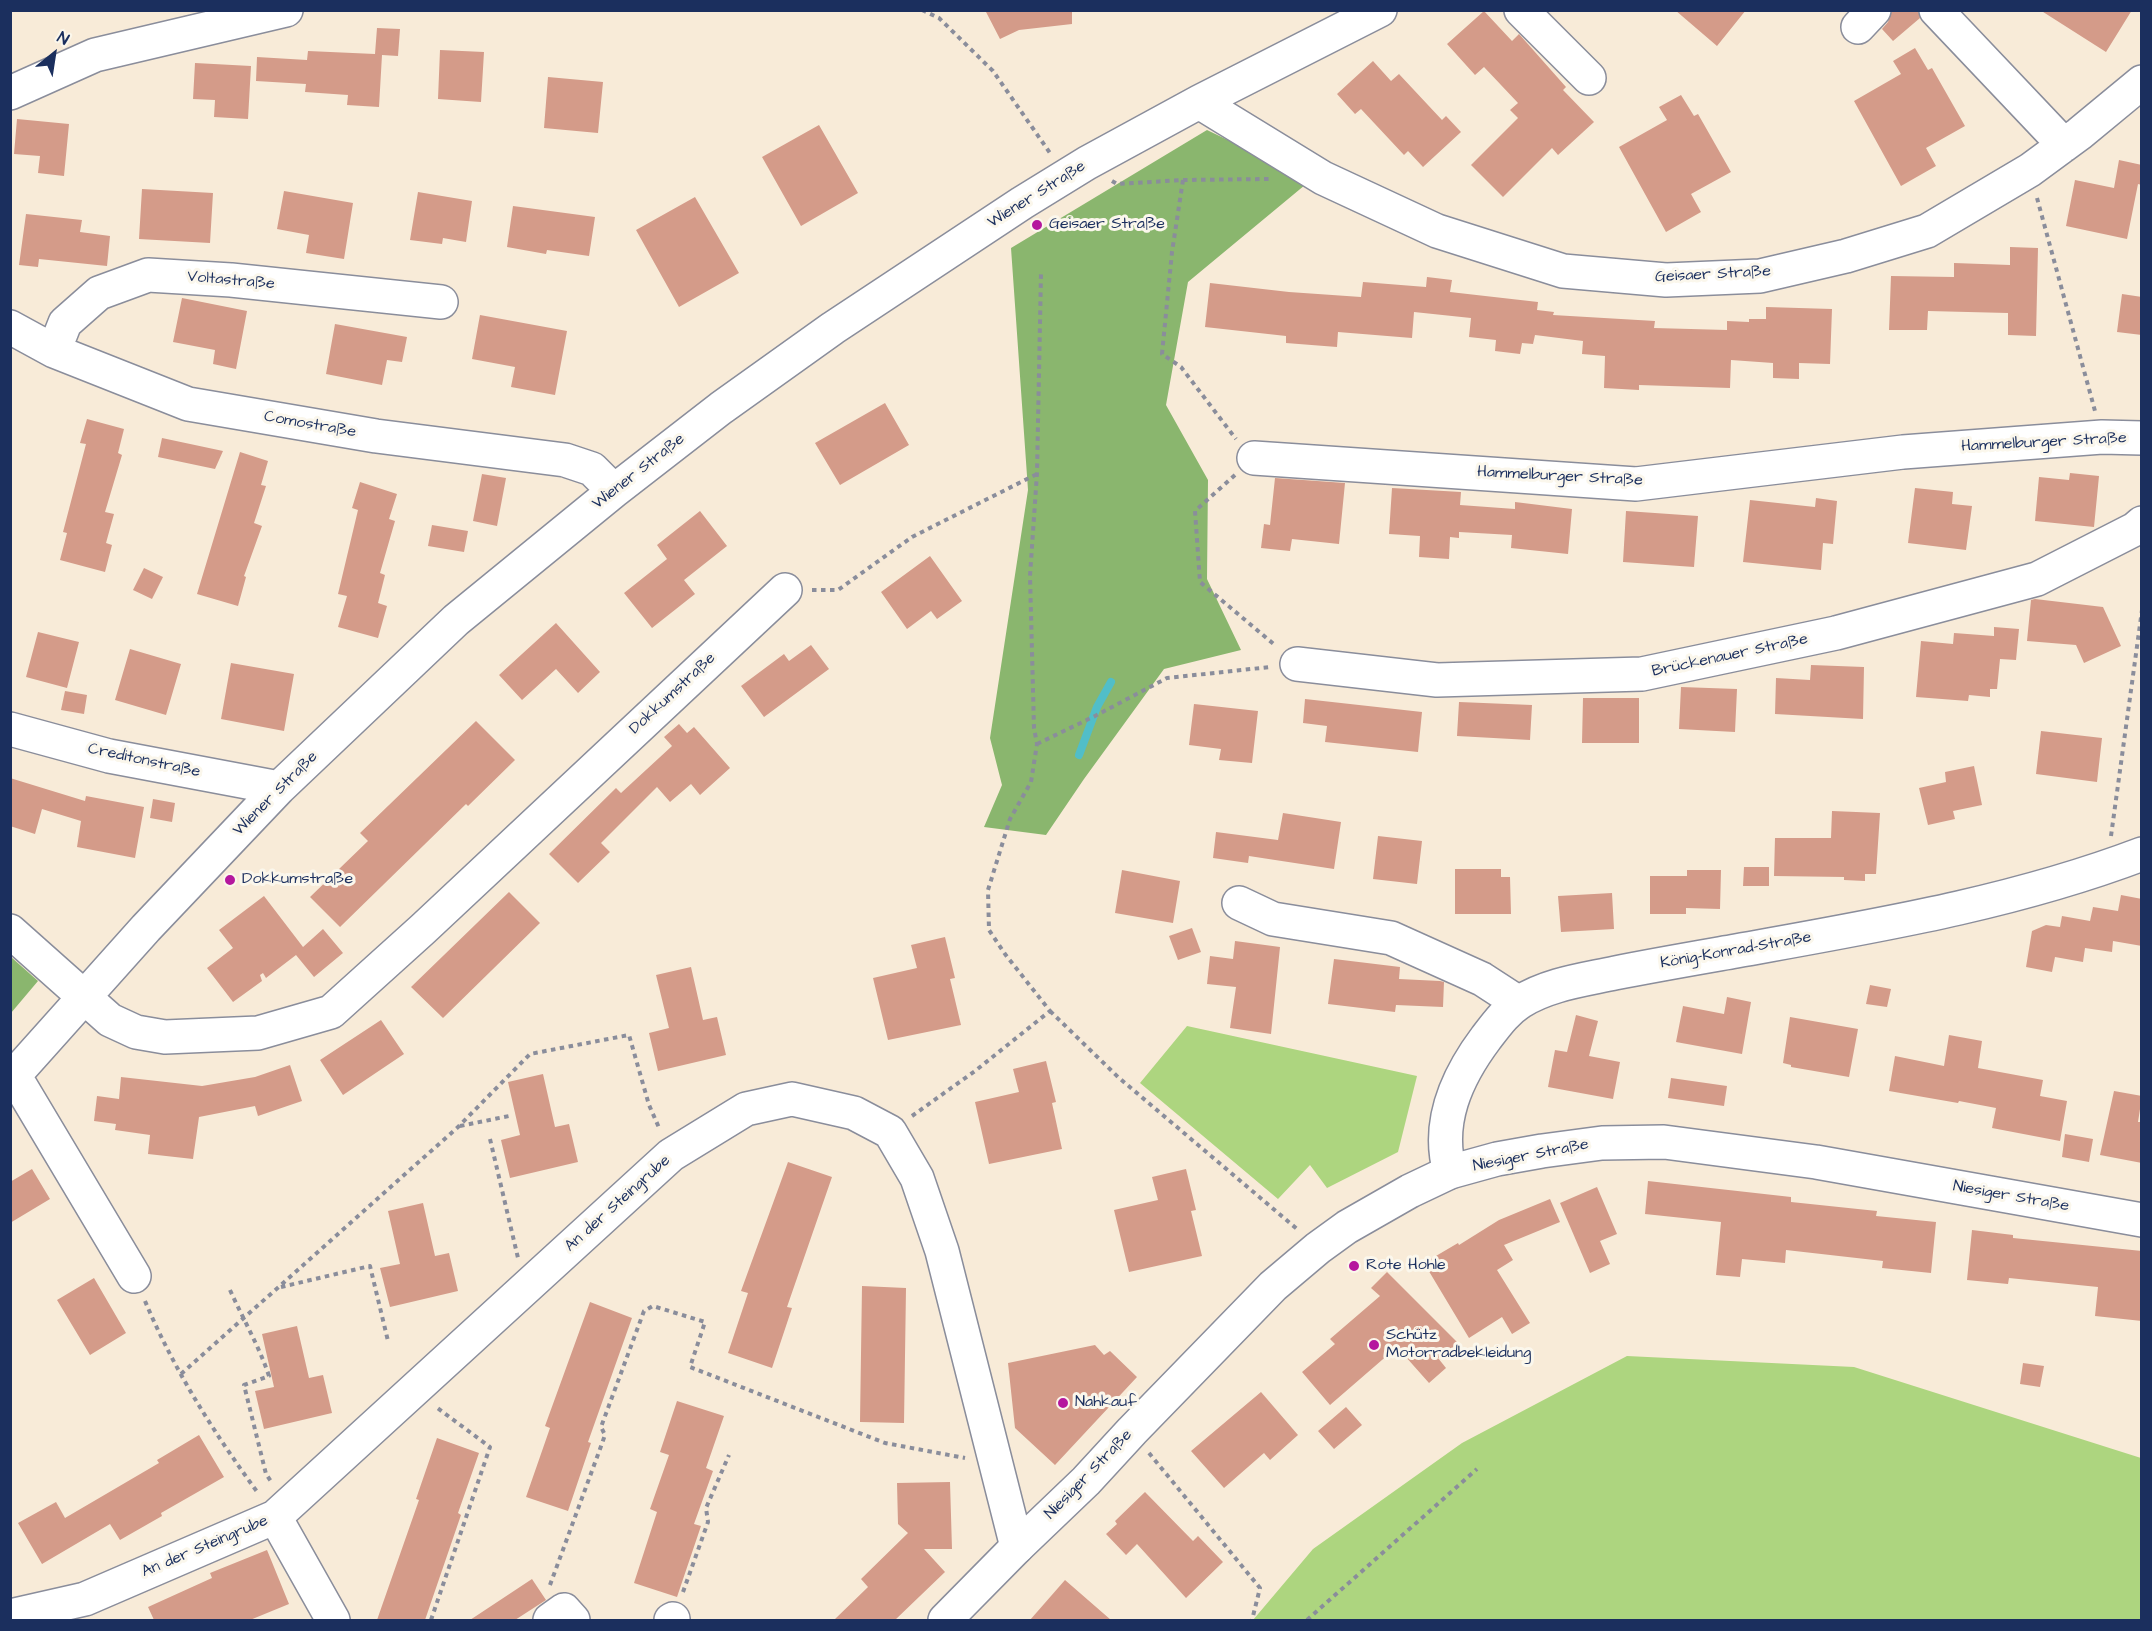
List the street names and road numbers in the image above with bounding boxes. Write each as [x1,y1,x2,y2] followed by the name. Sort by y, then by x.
[985,157,1089,233] street label: Wiener Straße
[1655,262,1771,288] street label: Geisaer Straße
[187,268,275,294] street label: Voltastraße
[262,407,358,443] street label: Comostraße
[1961,429,2127,457] street label: Hammelburger Straße
[589,430,689,514] street label: Wiener Straße
[1477,463,1643,491] street label: Hammelburger Straße
[1650,630,1810,682] street label: Brückenauer Straße
[626,649,720,739] street label: Dokkumstraße
[86,740,202,782] street label: Creditonstraße
[230,748,322,840] street label: Wiener Straße
[1659,928,1813,974] street label: König-Konrad-Straße
[1472,1135,1590,1177] street label: Niesiger Straße
[561,1152,675,1256] street label: An der Steingrube
[1951,1177,2071,1217] street label: Niesiger Straße
[1041,1426,1137,1524] street label: Niesiger Straße
[139,1512,271,1582] street label: An der Steingrube

